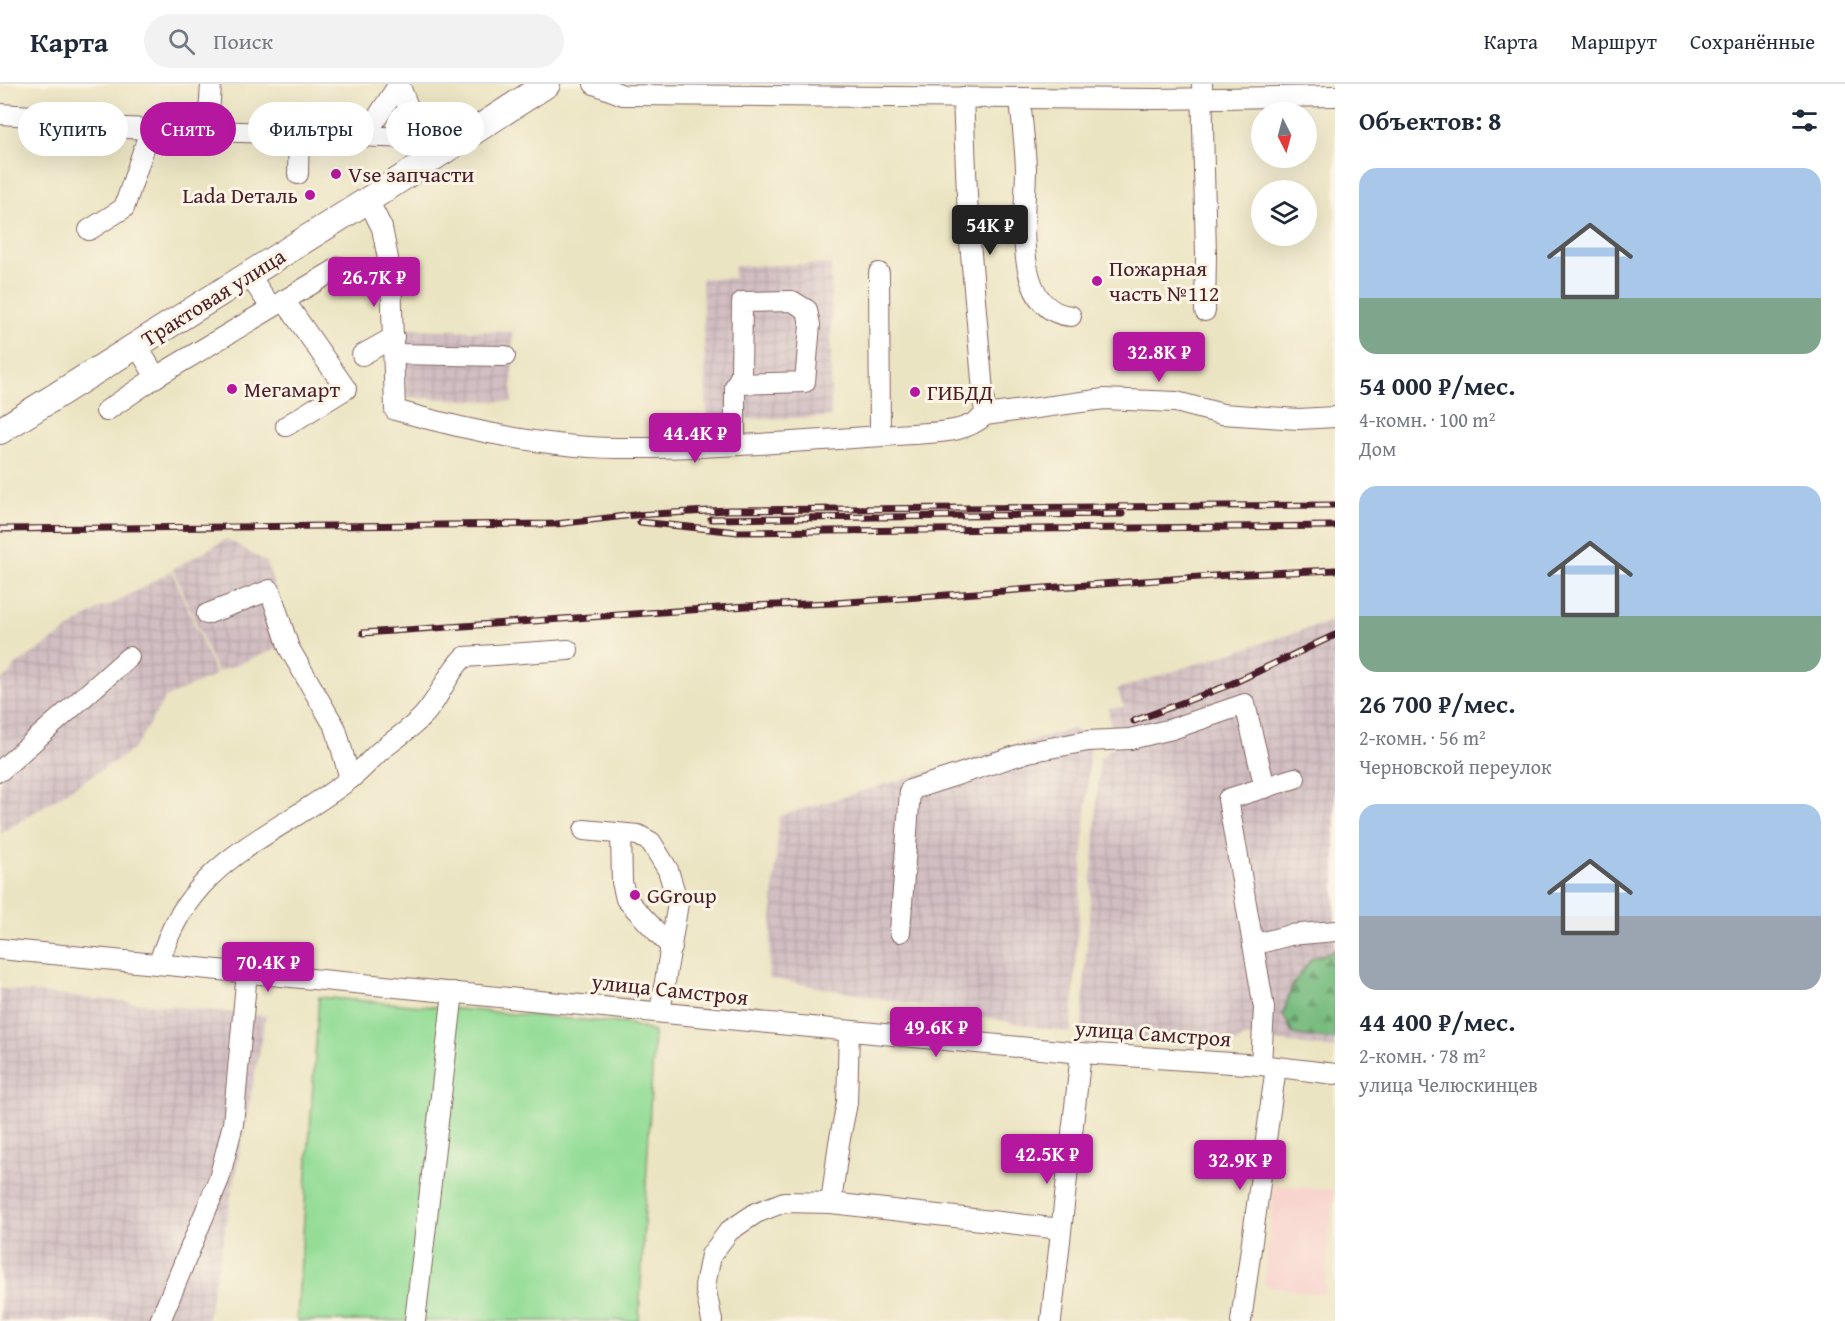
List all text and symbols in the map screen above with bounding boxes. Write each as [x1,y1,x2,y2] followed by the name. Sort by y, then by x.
[144,14,564,68] search box
[30,21,108,62] text: Карта
[165,25,198,58] icon: search
[213,25,273,57] text: Поиск
[1484,26,1538,57] text: Карта
[1571,26,1657,57] text: Маршрут
[1690,26,1815,57] text: Сохранённые
[1359,101,1502,140] text: Объектов: 8
[18,102,128,156] chip: Купить
[140,102,236,156] chip: Снять
[248,102,374,156] chip: Фильтры
[386,102,484,156] chip: Новое
[1251,102,1317,168] north arrow
[1251,102,1317,246] map controls
[1788,104,1821,137] icon: filters
[348,158,474,190] place label: Vse запчасти
[329,167,343,181] marker: Vse запчасти
[183,179,298,211] place label: Lada Dеталь
[1251,180,1317,246] button: layers
[303,188,317,202] marker: Lada Dеталь
[948,205,1032,256] pin: 54K ₽
[1536,207,1644,315] icon: home
[966,210,1014,239] text: 54K ₽
[135,240,292,354] street label: Трактовая улица
[1109,252,1219,309] place label: Пожарная часть №112
[319,257,429,308] pin: 26.7K ₽
[342,262,406,291] text: 26.7K ₽
[1090,274,1104,288] marker: Пожарная часть №112
[1104,332,1214,383] pin: 32.8K ₽
[1127,337,1191,366] text: 32.8K ₽
[1359,366,1515,405] text: 54 000 ₽/мес.
[244,373,340,405] place label: Мегамарт
[927,376,993,408] place label: ГИБДД
[225,382,239,396] marker: Мегамарт
[908,385,922,399] marker: ГИБДД
[1359,405,1495,434] text: 4-комн. · 100 m²
[640,413,750,464] pin: 44.4K ₽
[663,418,727,447] text: 44.4K ₽
[1359,434,1396,463] text: Дом
[1536,525,1644,633] icon: home
[1359,684,1515,723] text: 26 700 ₽/мес.
[1359,723,1486,752] text: 2-комн. · 56 m²
[1359,752,1552,781] text: Черновской переулок
[1536,843,1644,951] icon: home
[647,879,717,911] place label: GGroup
[628,888,642,902] marker: GGroup
[213,942,323,993] pin: 70.4K ₽
[236,947,300,976] text: 70.4K ₽
[589,965,750,1013] street label: улица Самстроя
[1359,1002,1515,1041] text: 44 400 ₽/мес.
[881,1007,991,1058] pin: 49.6K ₽
[1073,1011,1232,1054] street label: улица Самстроя
[904,1012,968,1041] text: 49.6K ₽
[1359,1041,1486,1070] text: 2-комн. · 78 m²
[1359,1070,1538,1099] text: улица Челюскинцев
[992,1134,1102,1185] pin: 42.5K ₽
[1015,1139,1079,1168] text: 42.5K ₽
[1185,1140,1295,1191] pin: 32.9K ₽
[1208,1145,1272,1174] text: 32.9K ₽

